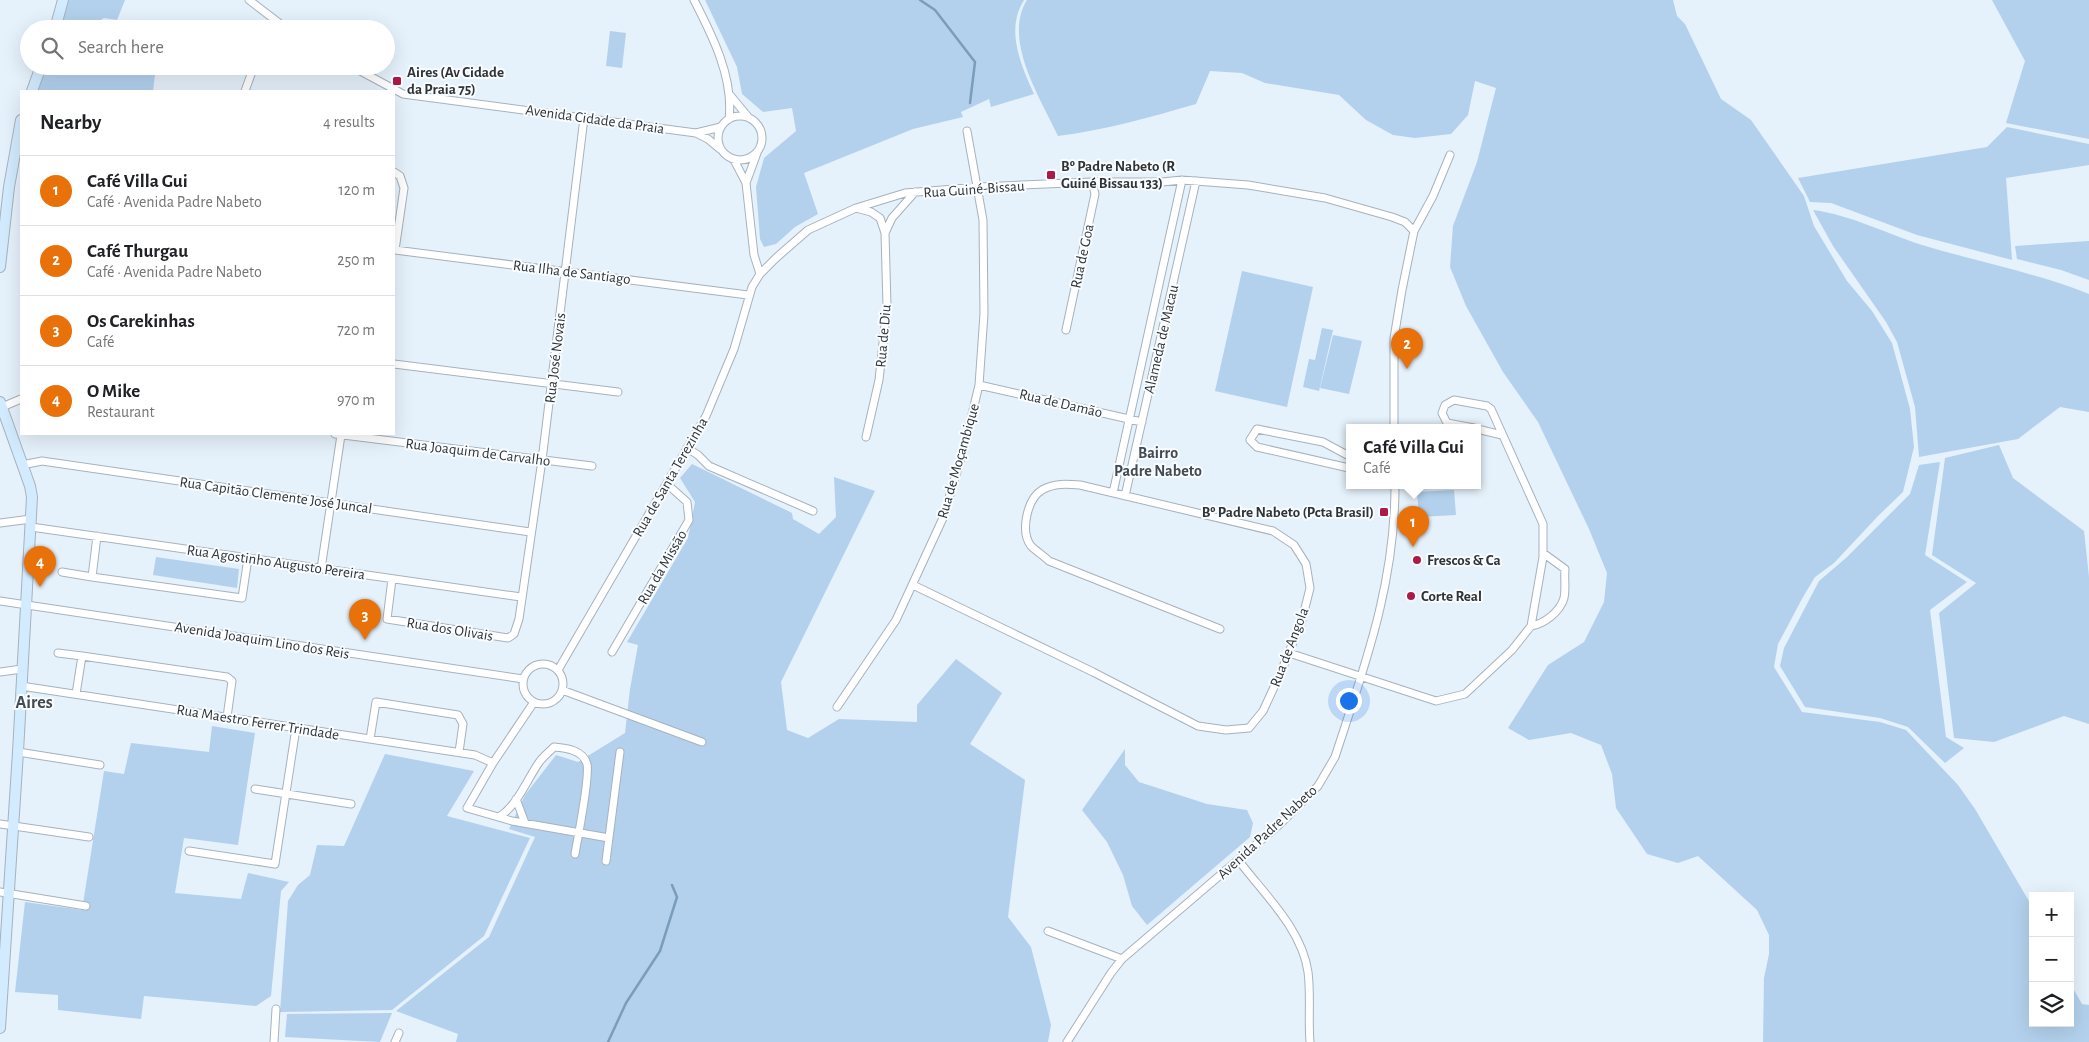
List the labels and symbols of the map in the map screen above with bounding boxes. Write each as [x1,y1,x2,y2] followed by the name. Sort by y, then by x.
[407,65,504,97] place label: Aires (Av Cidade da Praia 75)
[391,75,403,87] marker: Aires (Av Cidade da Praia 75)
[524,102,665,137] street label: Avenida Cidade da Praia
[1061,159,1175,191] place label: Bº Padre Nabeto (R Guiné Bissau 133)
[1045,169,1057,181] marker: Bº Padre Nabeto (R Guiné Bissau 133)
[923,178,1025,201] street label: Rua Guiné-Bissau
[1068,223,1097,290] street label: Rua de Goa
[512,258,632,287] street label: Rua Ilha de Santiago
[1142,283,1181,395] street label: Alameda de Macau
[873,304,894,368] street label: Rua de Diu
[543,312,568,404] street label: Rua José Novais
[1391,328,1423,369] pin: 2
[1018,387,1104,420] street label: Rua de Damão
[935,402,982,520] street label: Rua de Moçambique
[630,415,711,539] street label: Rua de Santa Terezinha
[405,436,551,469] street label: Rua Joaquim de Carvalho
[1114,445,1202,479] district label: Bairro Padre Nabeto
[179,475,373,516] street label: Rua Capitão Clemente José Juncal
[1202,505,1374,520] place label: Bº Padre Nabeto (Pcta Brasil)
[1378,506,1390,518] marker: Bº Padre Nabeto (Pcta Brasil)
[1397,506,1429,547] pin: 1
[635,528,690,607] street label: Rua da Missão
[186,543,366,582] street label: Rua Agostinho Augusto Pereira
[24,546,56,587] pin: 4
[1427,553,1501,568] place label: Frescos & Ca
[1411,554,1423,566] marker: Frescos & Ca
[1421,589,1482,604] place label: Corte Real
[1405,590,1417,602] marker: Corte Real
[349,599,381,640] pin: 3
[1267,605,1312,689] street label: Rua de Angola
[406,615,494,644] street label: Rua dos Olivais
[174,619,350,662] street label: Avenida Joaquim Lino dos Reis
[1336,688,1362,714] your location
[15,694,53,712] district label: Aires
[176,702,340,743] street label: Rua Maestro Ferrer Trindade
[1215,783,1320,882] street label: Avenida Padre Nabeto

